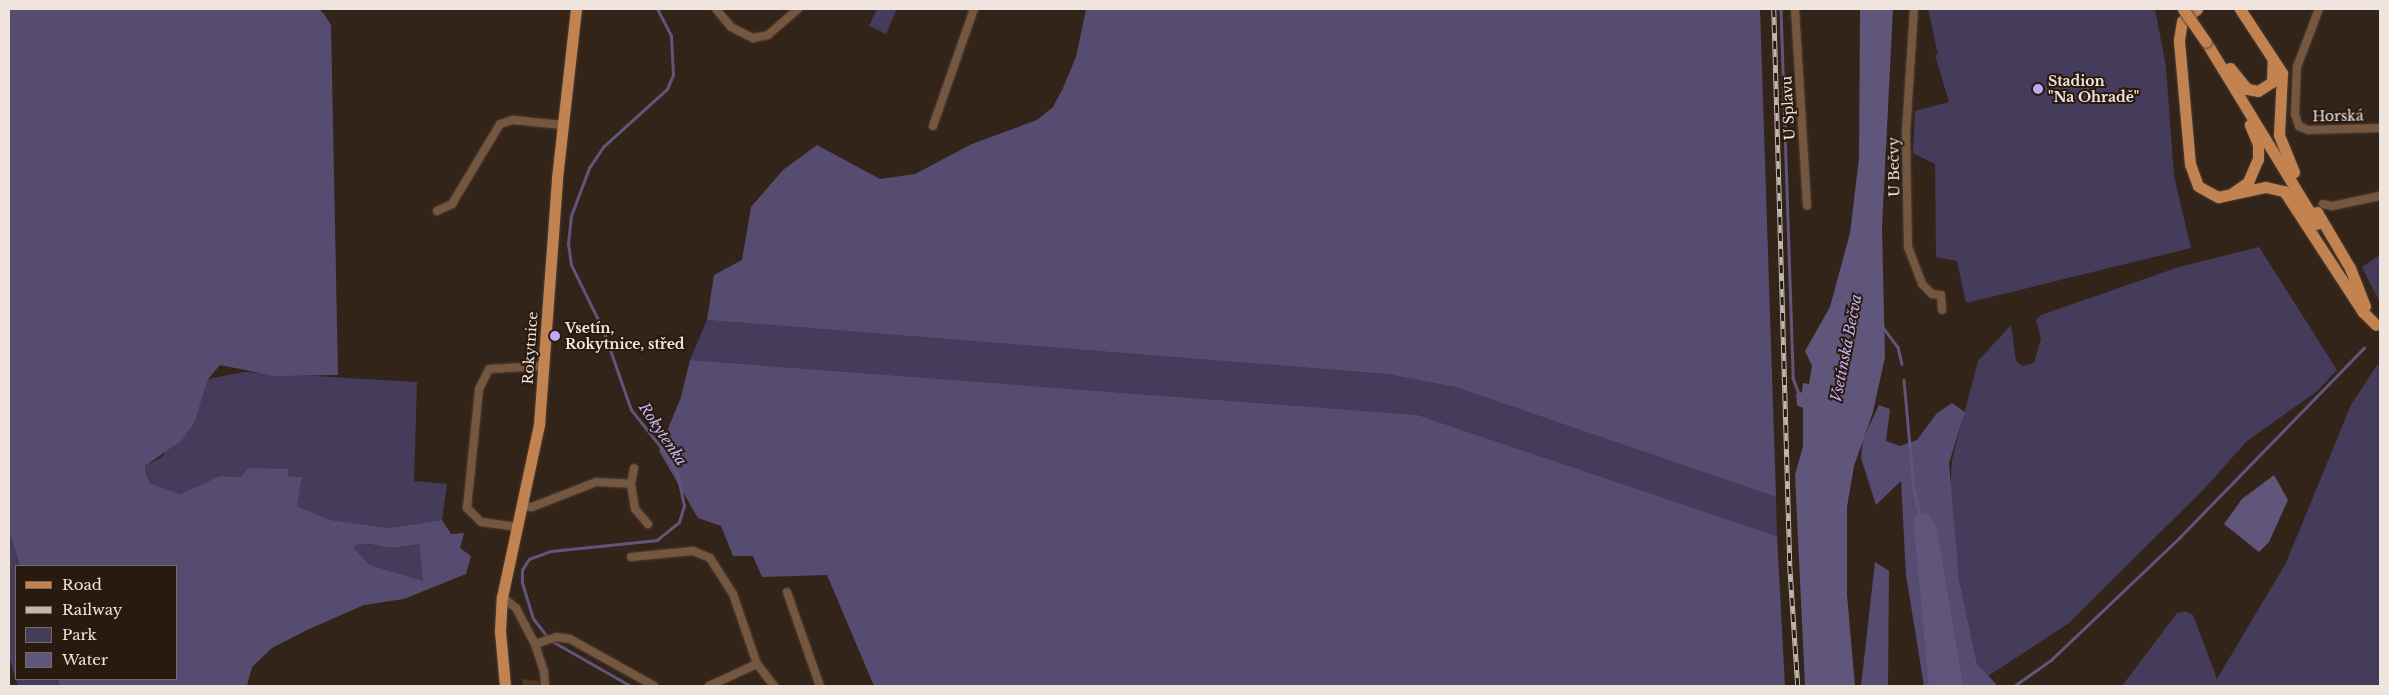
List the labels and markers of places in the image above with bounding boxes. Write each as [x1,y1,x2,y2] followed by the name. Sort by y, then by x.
[2048,73,2139,105] place label: Stadion "Na Ohradě"
[2032,83,2044,95] marker: Stadion "Na Ohradě"
[565,320,685,352] place label: Vsetín, Rokytnice, střed
[549,330,561,342] marker: Vsetín, Rokytnice, střed

